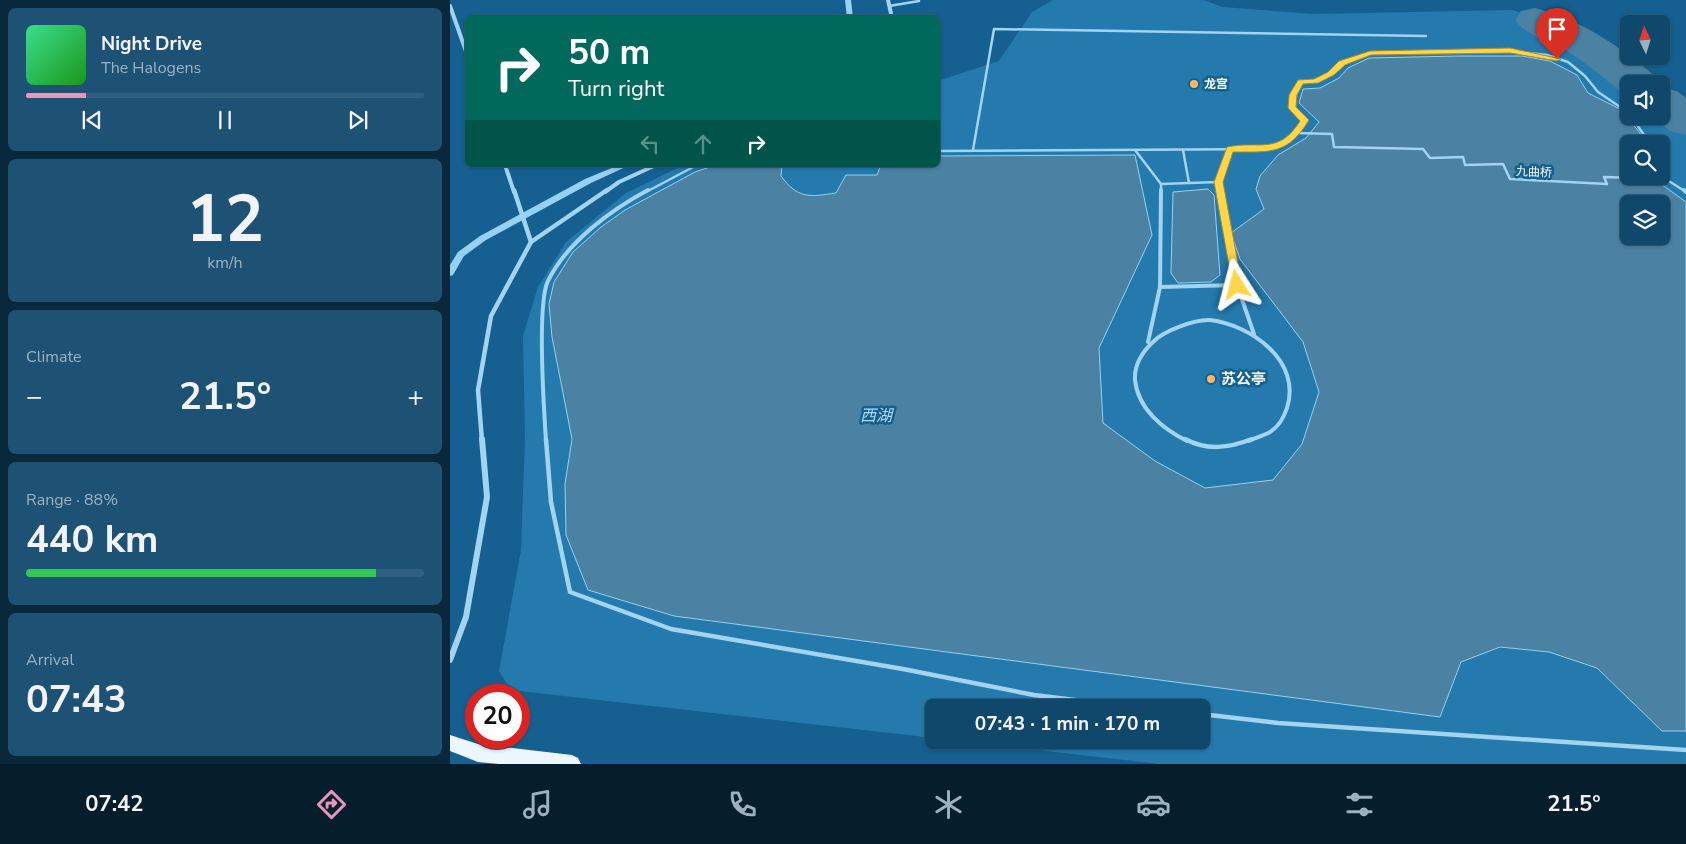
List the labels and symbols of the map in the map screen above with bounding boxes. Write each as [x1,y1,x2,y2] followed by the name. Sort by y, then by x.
[1536,8,1578,59] pin
[1620,15,1670,65] north arrow
[1204,76,1228,92] place label: 龙宫
[1188,78,1200,90] marker: 龙宫
[1516,163,1552,181] street label: 九曲桥
[1210,258,1262,310] position arrow
[1221,369,1266,389] place label: 苏公亭
[1205,373,1217,385] marker: 苏公亭
[860,405,895,427] water label: 西湖
[465,684,530,749] speed limit sign: 20

